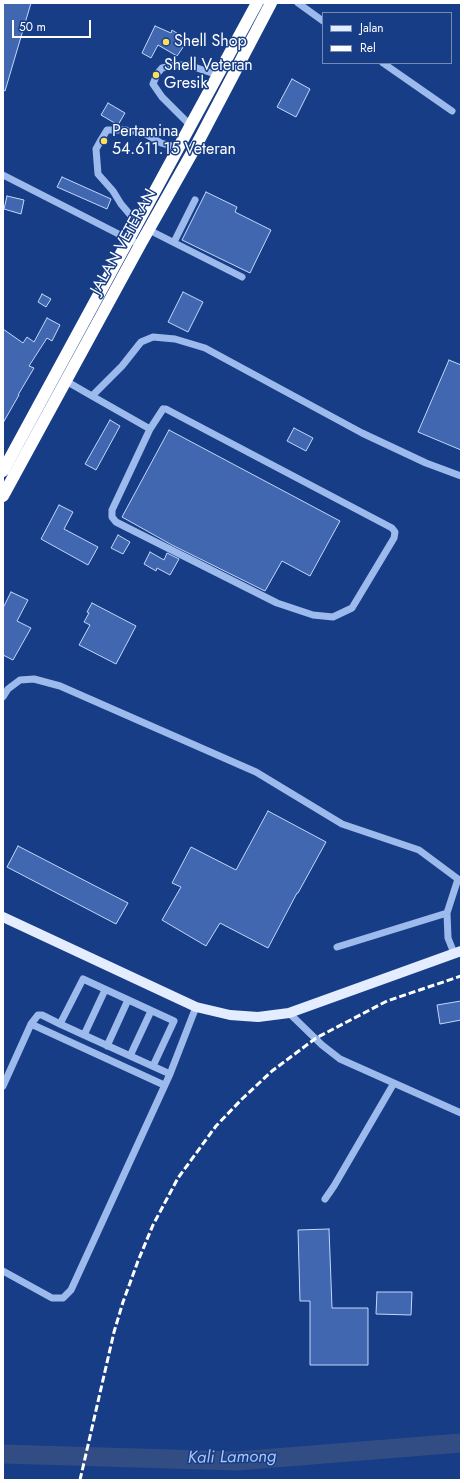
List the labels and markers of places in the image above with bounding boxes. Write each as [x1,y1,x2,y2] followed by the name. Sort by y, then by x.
[174,32,247,52] place label: Shell Shop
[161,37,171,47] marker: Shell Shop
[164,56,253,94] place label: Shell Veteran Gresik
[151,70,161,80] marker: Shell Veteran Gresik
[112,122,236,160] place label: Pertamina 54.611.15 Veteran
[99,136,109,146] marker: Pertamina 54.611.15 Veteran

